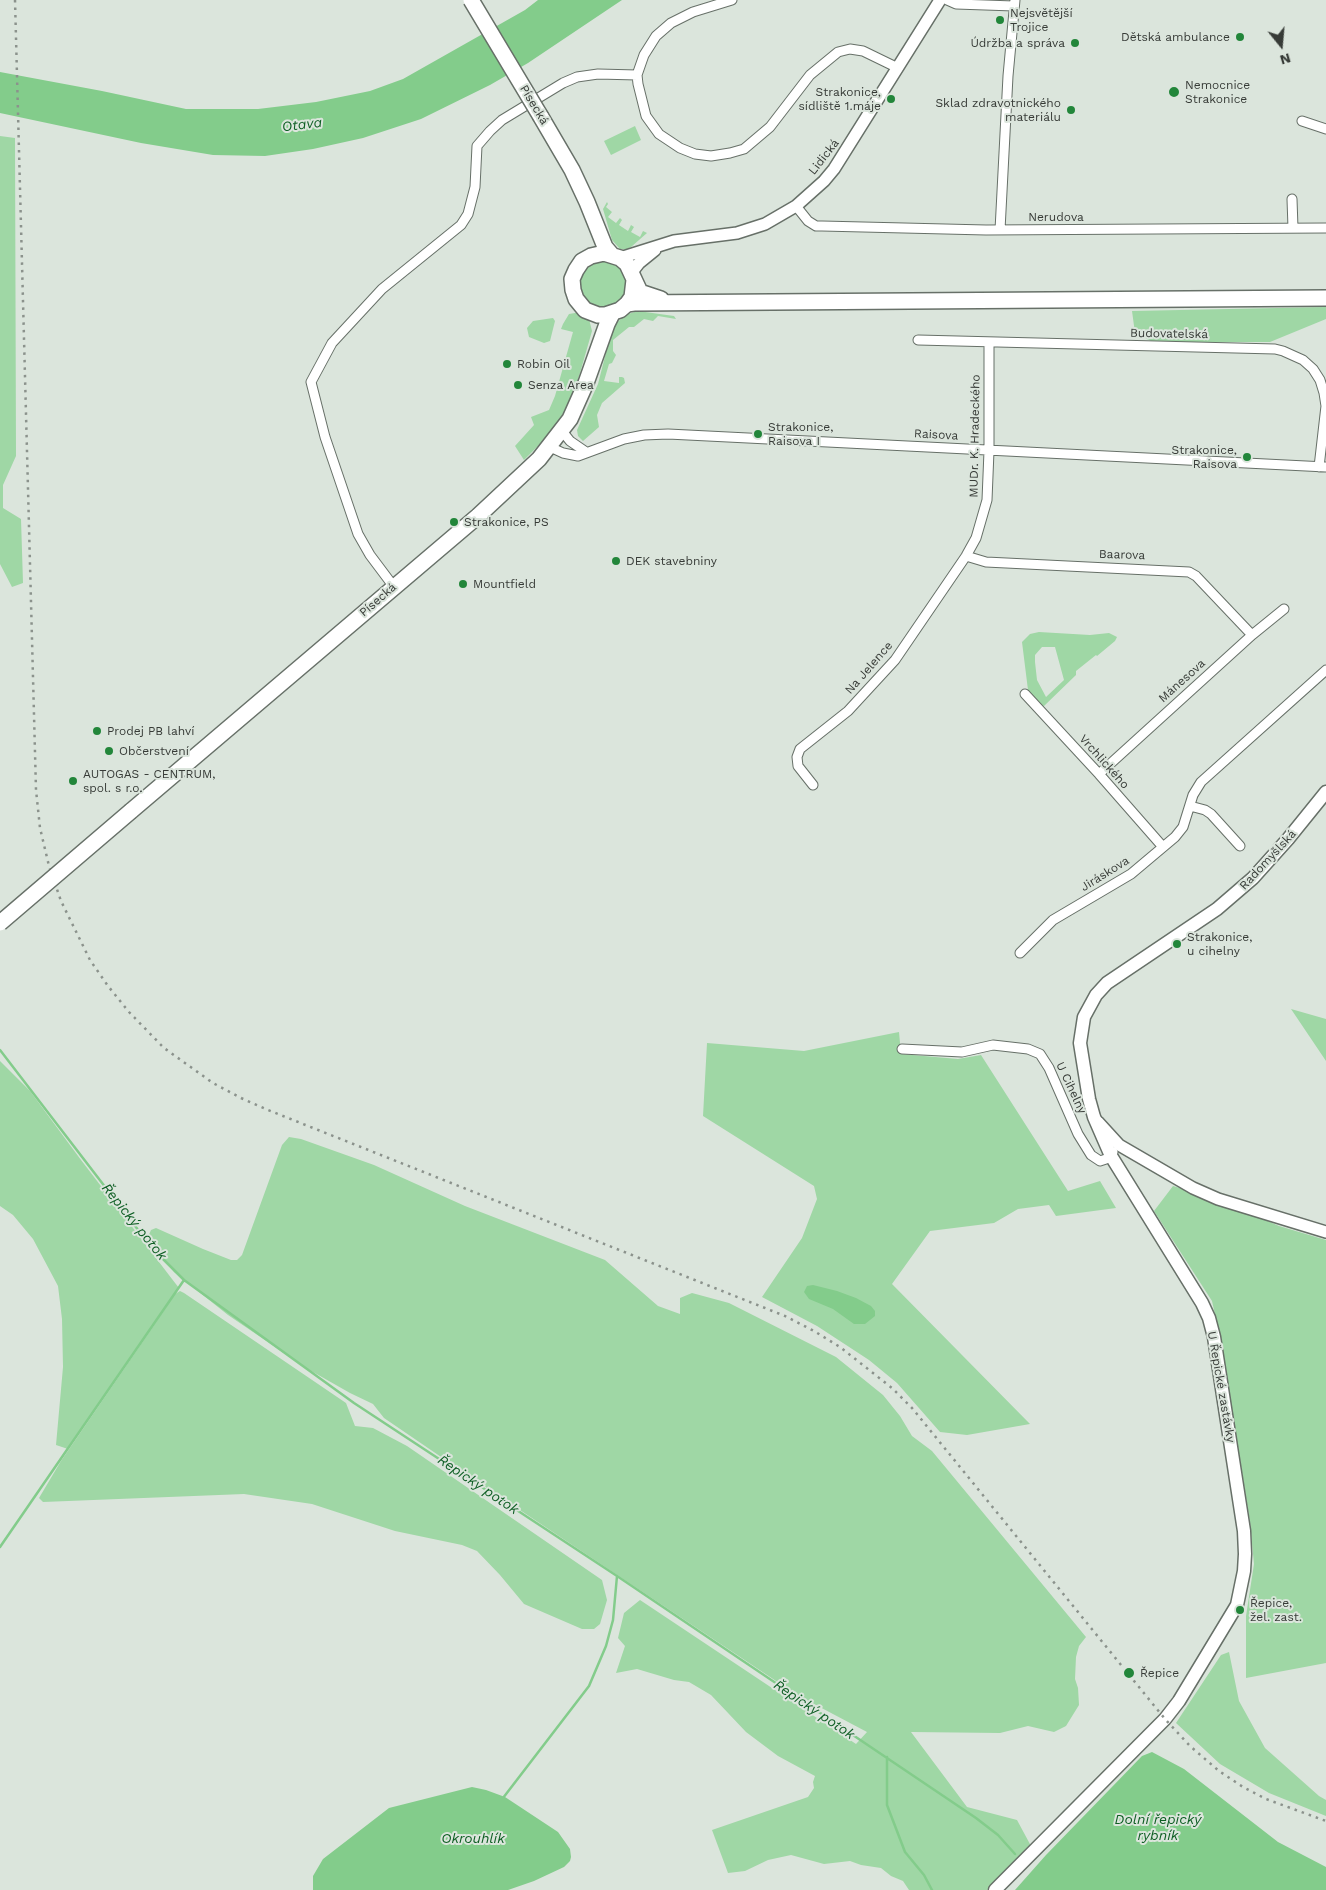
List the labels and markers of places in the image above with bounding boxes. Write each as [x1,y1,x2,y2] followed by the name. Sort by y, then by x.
[1010,6,1073,34] place label: Nejsvětější Trojice
[994,14,1006,26] marker: Nejsvětější Trojice
[1121,30,1230,44] place label: Dětská ambulance
[1234,31,1246,43] marker: Dětská ambulance
[970,36,1065,50] place label: Údržba a správa
[1069,37,1081,49] marker: Údržba a správa
[1185,78,1250,106] place label: Nemocnice Strakonice
[799,85,881,113] place label: Strakonice, sídliště 1.máje
[1167,85,1181,99] marker: Nemocnice Strakonice
[885,93,897,105] marker: Strakonice, sídliště 1.máje
[935,96,1061,124] place label: Sklad zdravotnického materiálu
[1065,104,1077,116] marker: Sklad zdravotnického materiálu
[517,357,570,371] place label: Robin Oil
[501,358,513,370] marker: Robin Oil
[528,378,594,392] place label: Senza Area
[512,379,524,391] marker: Senza Area
[768,420,833,448] place label: Strakonice, Raisova I
[752,428,764,440] marker: Strakonice, Raisova I
[1172,443,1237,471] place label: Strakonice, Raisova
[1241,451,1253,463] marker: Strakonice, Raisova
[464,515,549,529] place label: Strakonice, PS
[448,516,460,528] marker: Strakonice, PS
[626,554,717,568] place label: DEK stavebniny
[610,555,622,567] marker: DEK stavebniny
[473,577,536,591] place label: Mountfield
[457,578,469,590] marker: Mountfield
[107,724,194,738] place label: Prodej PB lahví
[91,725,103,737] marker: Prodej PB lahví
[119,744,189,758] place label: Občerstvení
[103,745,115,757] marker: Občerstvení
[83,767,215,795] place label: AUTOGAS - CENTRUM, spol. s r.o.
[67,775,79,787] marker: AUTOGAS - CENTRUM, spol. s r.o.
[1187,930,1252,958] place label: Strakonice, u cihelny
[1171,938,1183,950] marker: Strakonice, u cihelny
[1250,1596,1302,1624] place label: Řepice, žel. zast.
[1234,1604,1246,1616] marker: Řepice, žel. zast.
[1122,1666,1136,1680] marker: Řepice
[1140,1666,1179,1680] place label: Řepice

